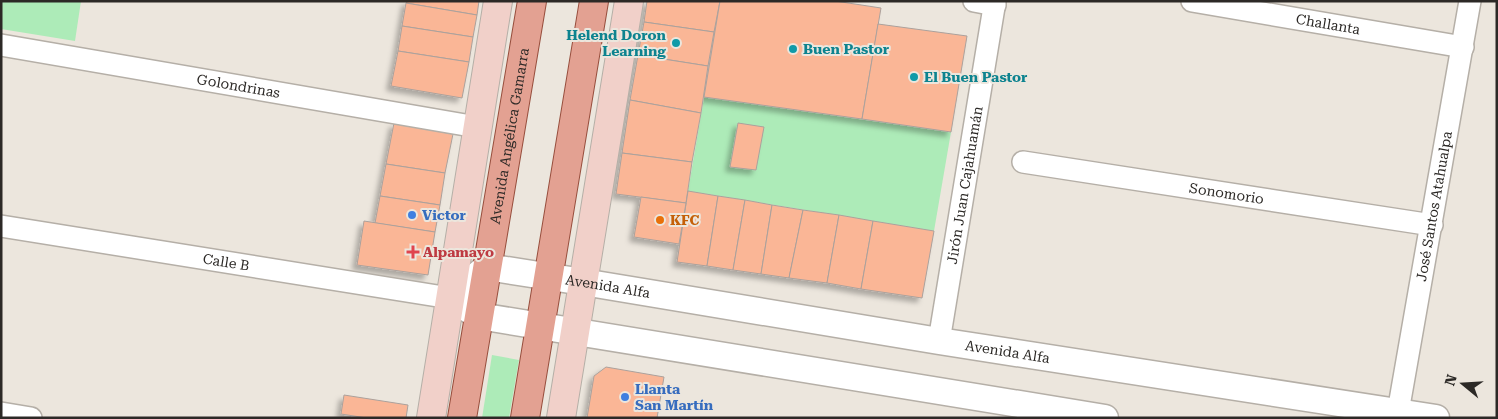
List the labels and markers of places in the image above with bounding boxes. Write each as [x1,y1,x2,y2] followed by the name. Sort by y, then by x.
[566,27,667,59] place label: Helend Doron Learning
[670,37,682,49] marker: Helend Doron Learning
[803,41,890,57] place label: Buen Pastor
[787,43,799,55] marker: Buen Pastor
[924,69,1028,85] place label: El Buen Pastor
[908,71,920,83] marker: El Buen Pastor
[422,207,467,223] place label: Victor
[406,209,418,221] marker: Victor
[670,212,699,228] place label: KFC
[654,214,666,226] marker: KFC
[423,244,494,260] place label: Alpamayo
[407,246,419,258] marker: Alpamayo
[635,381,714,413] place label: Llanta San Martín
[619,391,631,403] marker: Llanta San Martín

